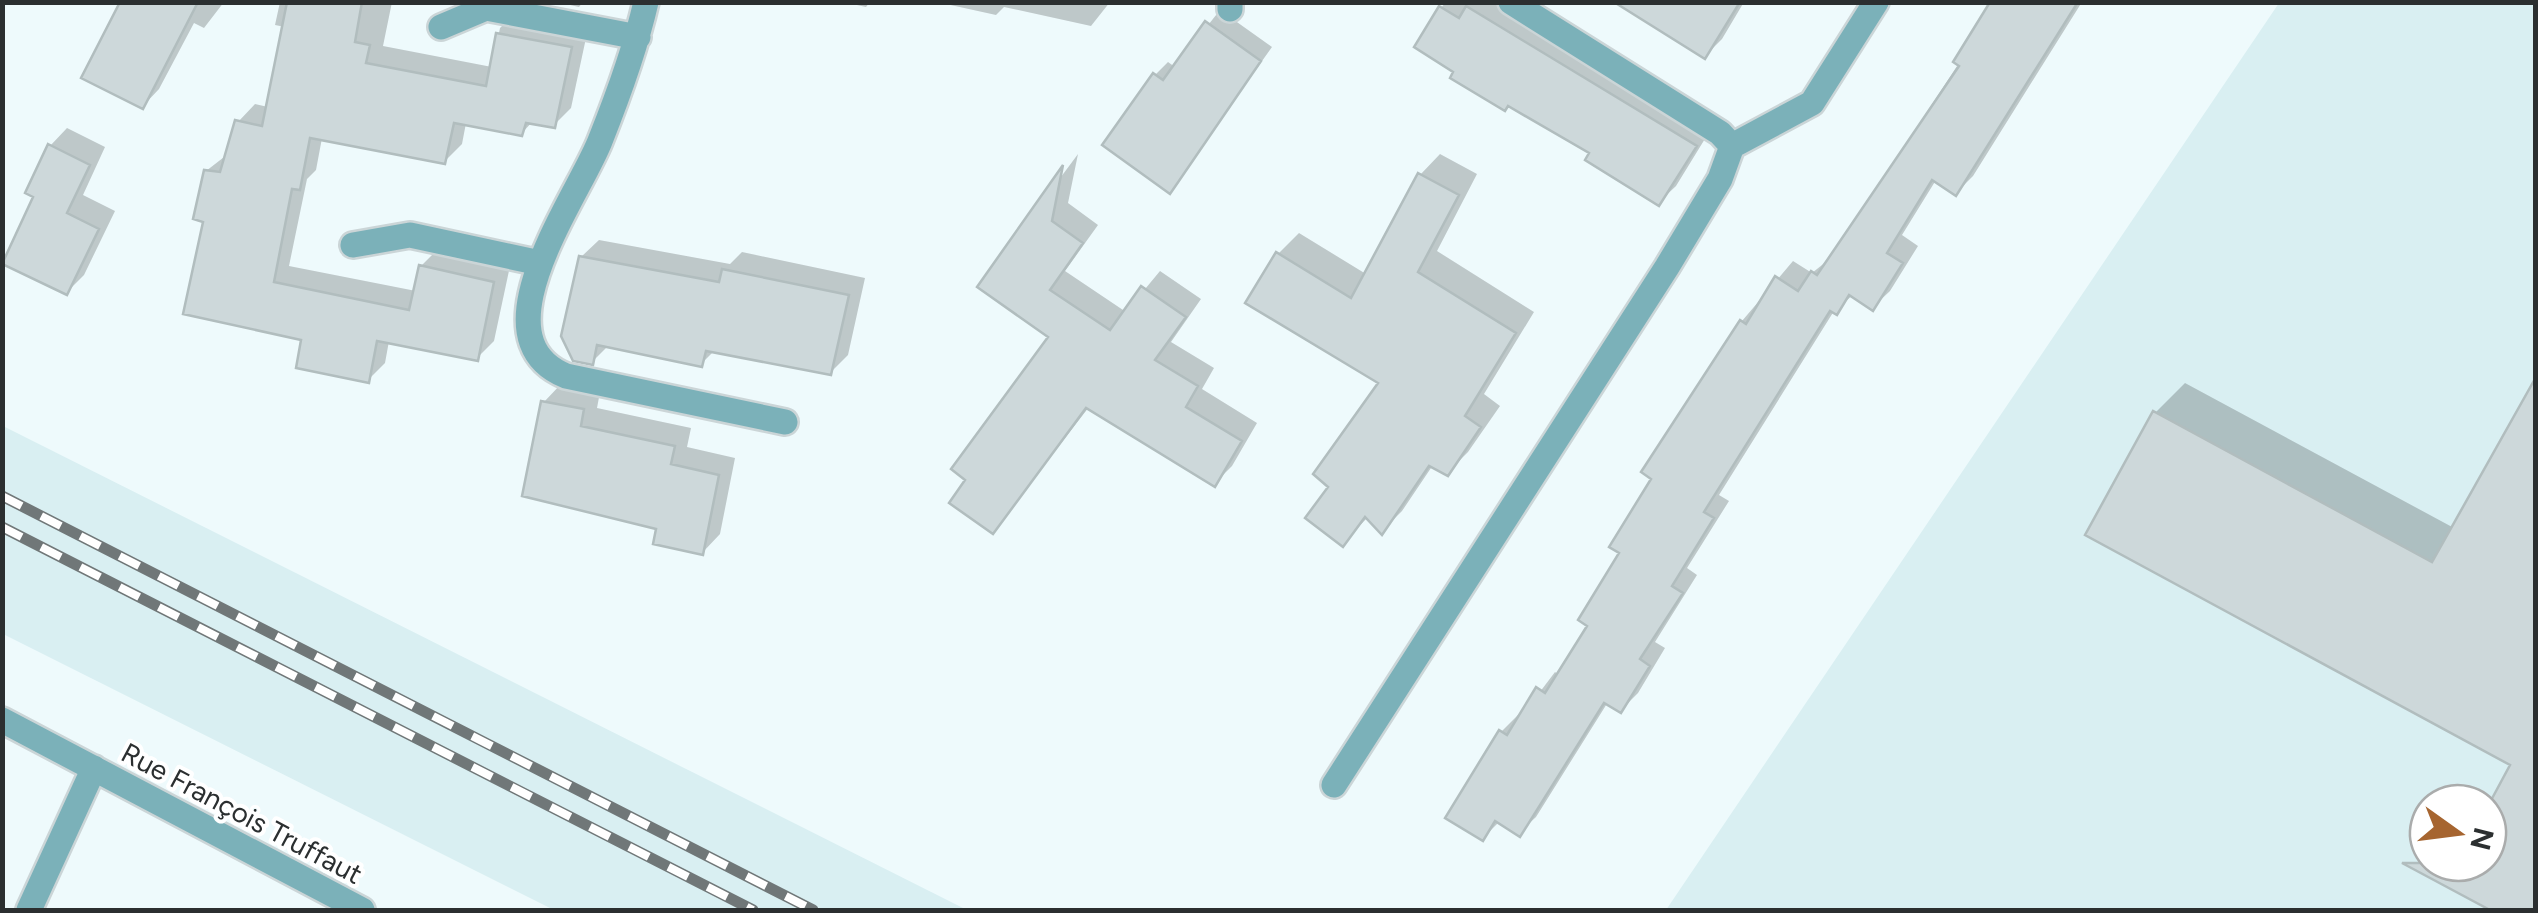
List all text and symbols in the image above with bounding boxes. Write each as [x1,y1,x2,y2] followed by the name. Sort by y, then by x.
[116,735,368,891] street label: Rue François Truffaut
[2408,783,2508,883] north arrow
[2463,824,2501,854] text: N

